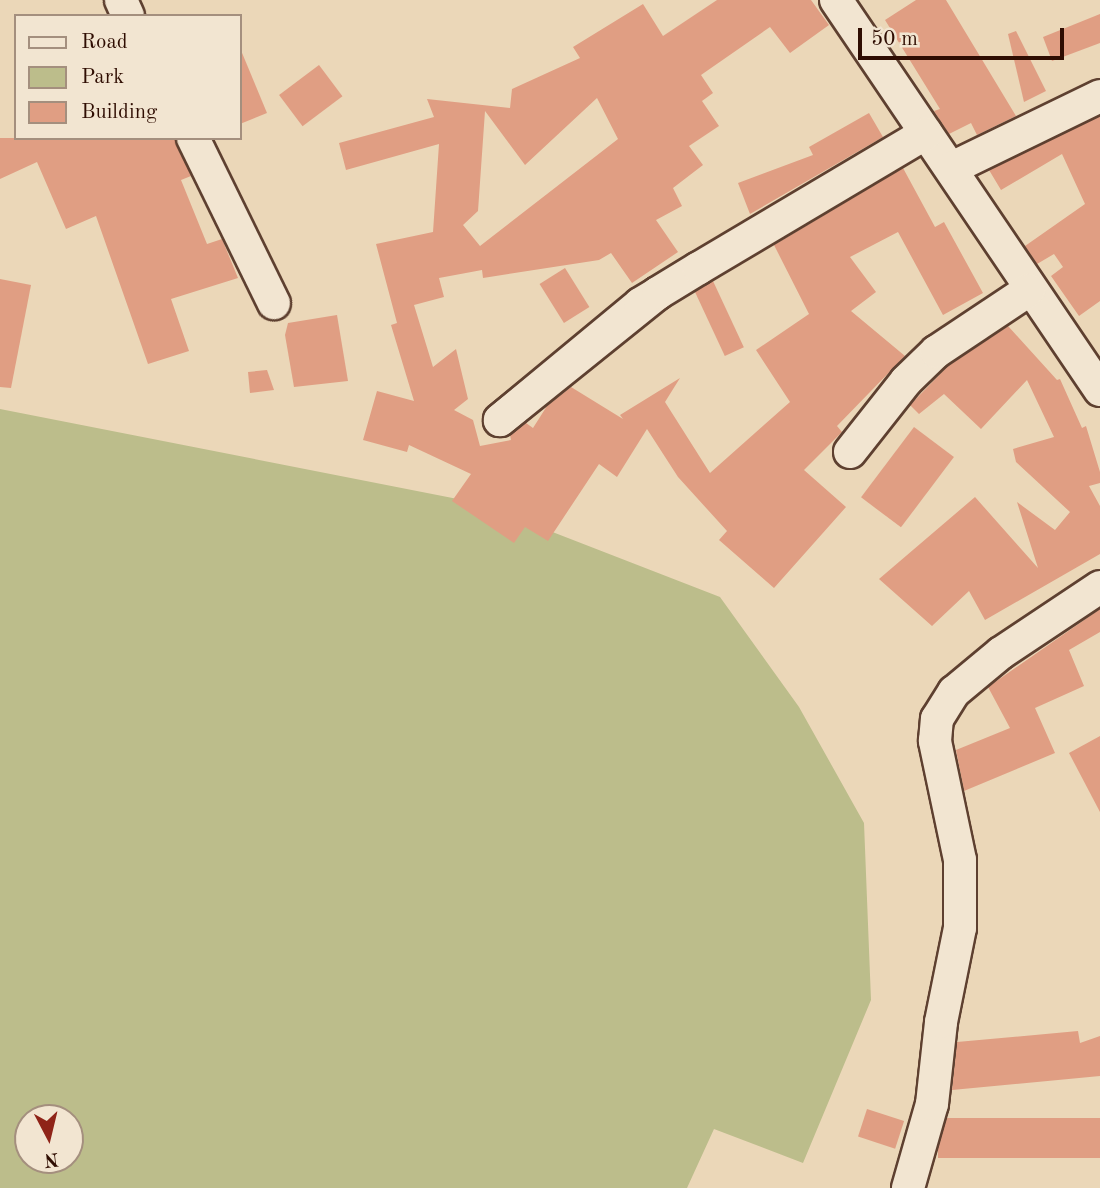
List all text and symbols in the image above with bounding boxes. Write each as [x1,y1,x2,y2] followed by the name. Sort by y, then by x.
[14,14,242,140] legend
[862,14,1068,58] scale bar
[871,29,918,50] text: 50 m
[81,32,128,53] text: Road
[81,67,124,88] text: Park
[81,102,157,123] text: Building
[14,1104,84,1174] north arrow
[43,1148,60,1169] text: N

